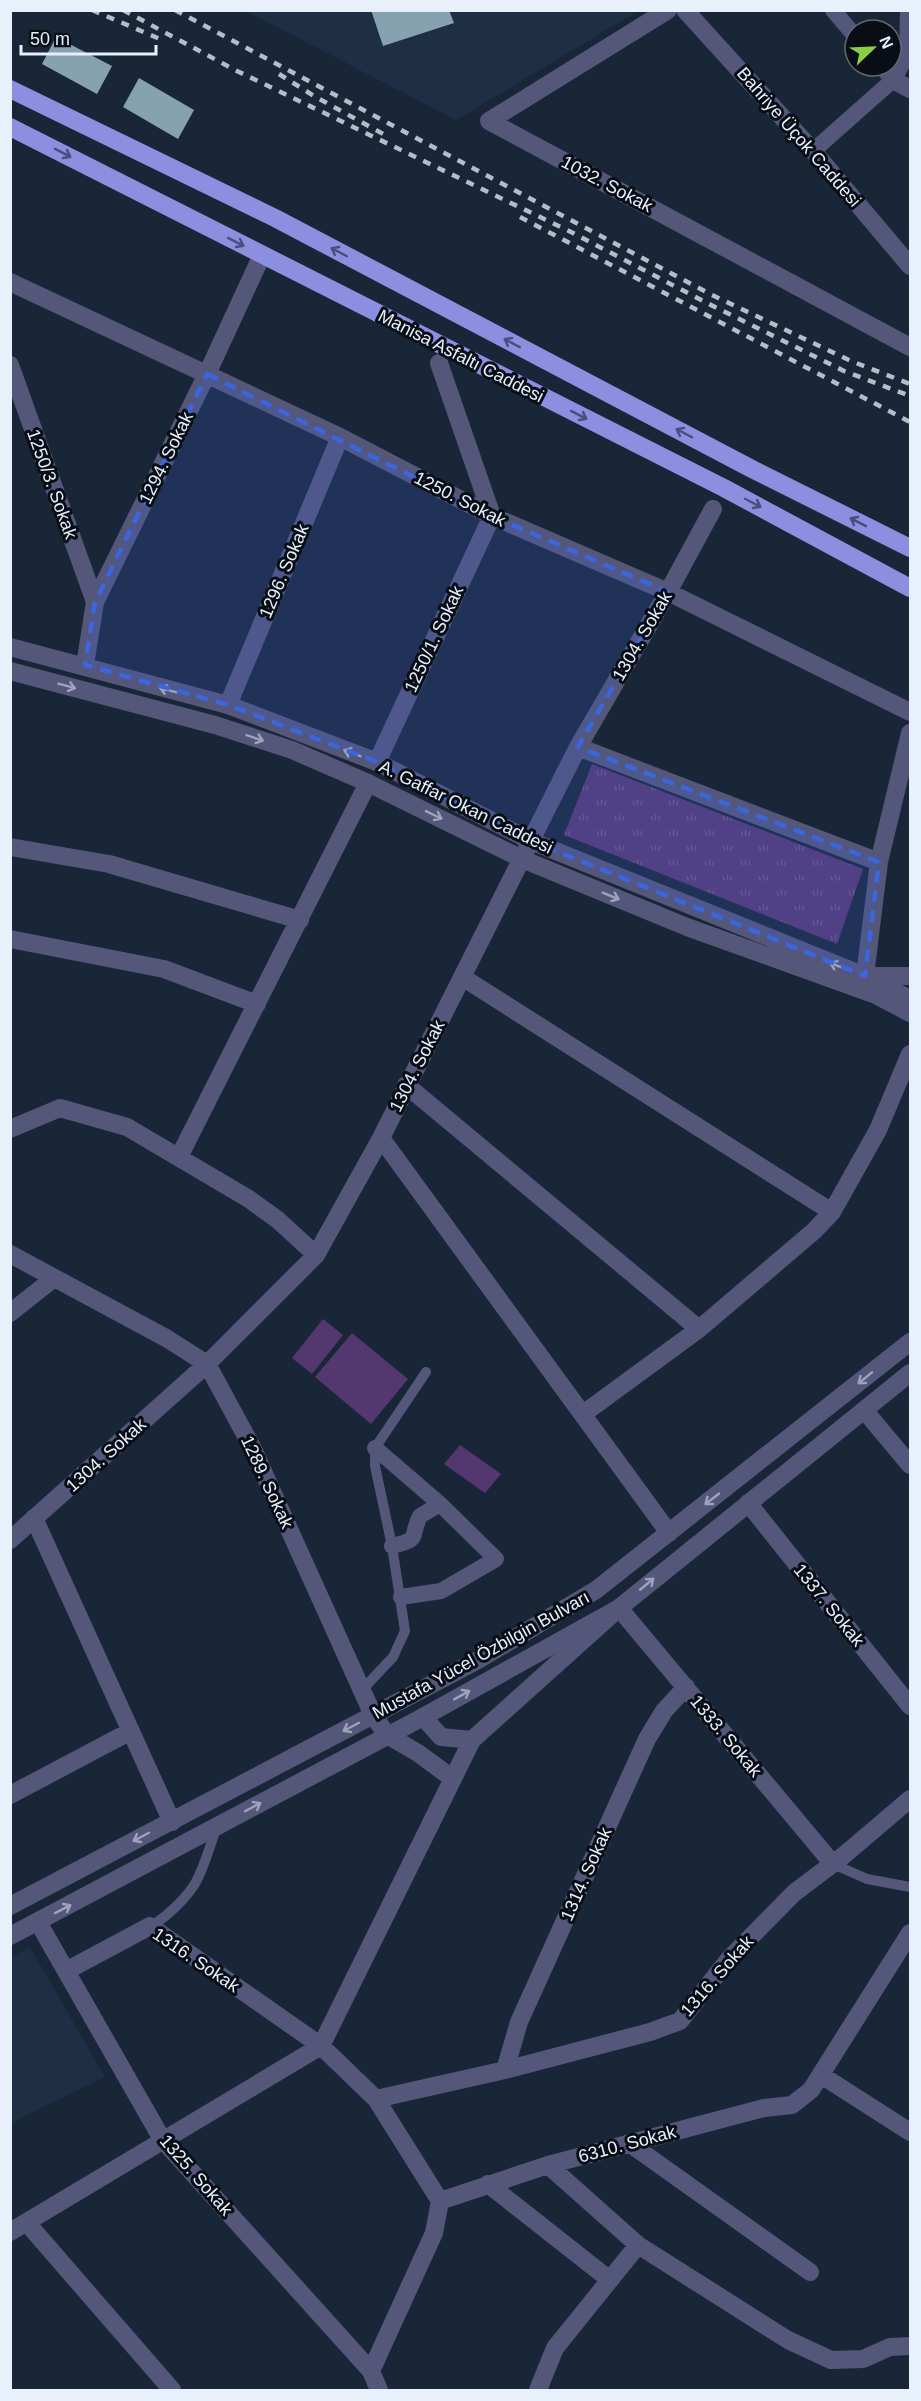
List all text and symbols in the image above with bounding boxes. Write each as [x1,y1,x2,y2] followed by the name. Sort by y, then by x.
[21,18,156,56] scale bar
[843,18,903,78] north arrow
[30,29,70,49] text: 50 m
[876,34,896,51] text: N
[733,63,865,211] street label: Bahriye Üçok Caddesi
[53,148,71,159] one-way arrow
[558,152,657,217] street label: 1032. Sokak
[227,237,245,248] one-way arrow
[331,246,348,258] one-way arrow
[375,306,547,406] street label: Manisa Asfaltı Caddesi
[503,336,521,348] one-way arrow
[135,408,197,507] street label: 1294. Sokak
[569,410,587,422] one-way arrow
[23,427,81,542] street label: 1250/3. Sokak
[676,427,694,438] one-way arrow
[411,467,510,531] street label: 1250. Sokak
[744,498,762,510] one-way arrow
[850,515,868,527] one-way arrow
[255,520,313,621] street label: 1296. Sokak
[401,582,468,695] street label: 1250/1. Sokak
[608,587,676,684] street label: 1304. Sokak
[57,681,76,693] one-way arrow
[159,683,178,695] one-way arrow
[245,733,264,744] one-way arrow
[343,747,362,758] one-way arrow
[376,756,556,858] street label: A. Gaffar Okan Caddesi
[424,810,442,822] one-way arrow
[602,891,620,902] one-way arrow
[830,960,848,971] one-way arrow
[385,1016,449,1115] street label: 1304. Sokak
[857,1372,873,1385] one-way arrow
[62,1413,151,1496] street label: 1304. Sokak
[237,1432,298,1532] street label: 1289. Sokak
[704,1493,720,1506] one-way arrow
[790,1560,869,1651] street label: 1337. Sokak
[639,1578,655,1591] one-way arrow
[369,1587,593,1723] street label: Mustafa Yücel Özbilgin Bulvarı
[453,1689,470,1701] one-way arrow
[686,1691,766,1782] street label: 1333. Sokak
[343,1721,360,1733] one-way arrow
[244,1801,261,1813] one-way arrow
[557,1823,616,1924] street label: 1314. Sokak
[133,1832,151,1844] one-way arrow
[53,1903,71,1914] one-way arrow
[149,1924,244,1997] street label: 1316. Sokak
[677,1931,758,2020] street label: 1316. Sokak
[576,2121,679,2167] street label: 6310. Sokak
[156,2131,237,2220] street label: 1325. Sokak

